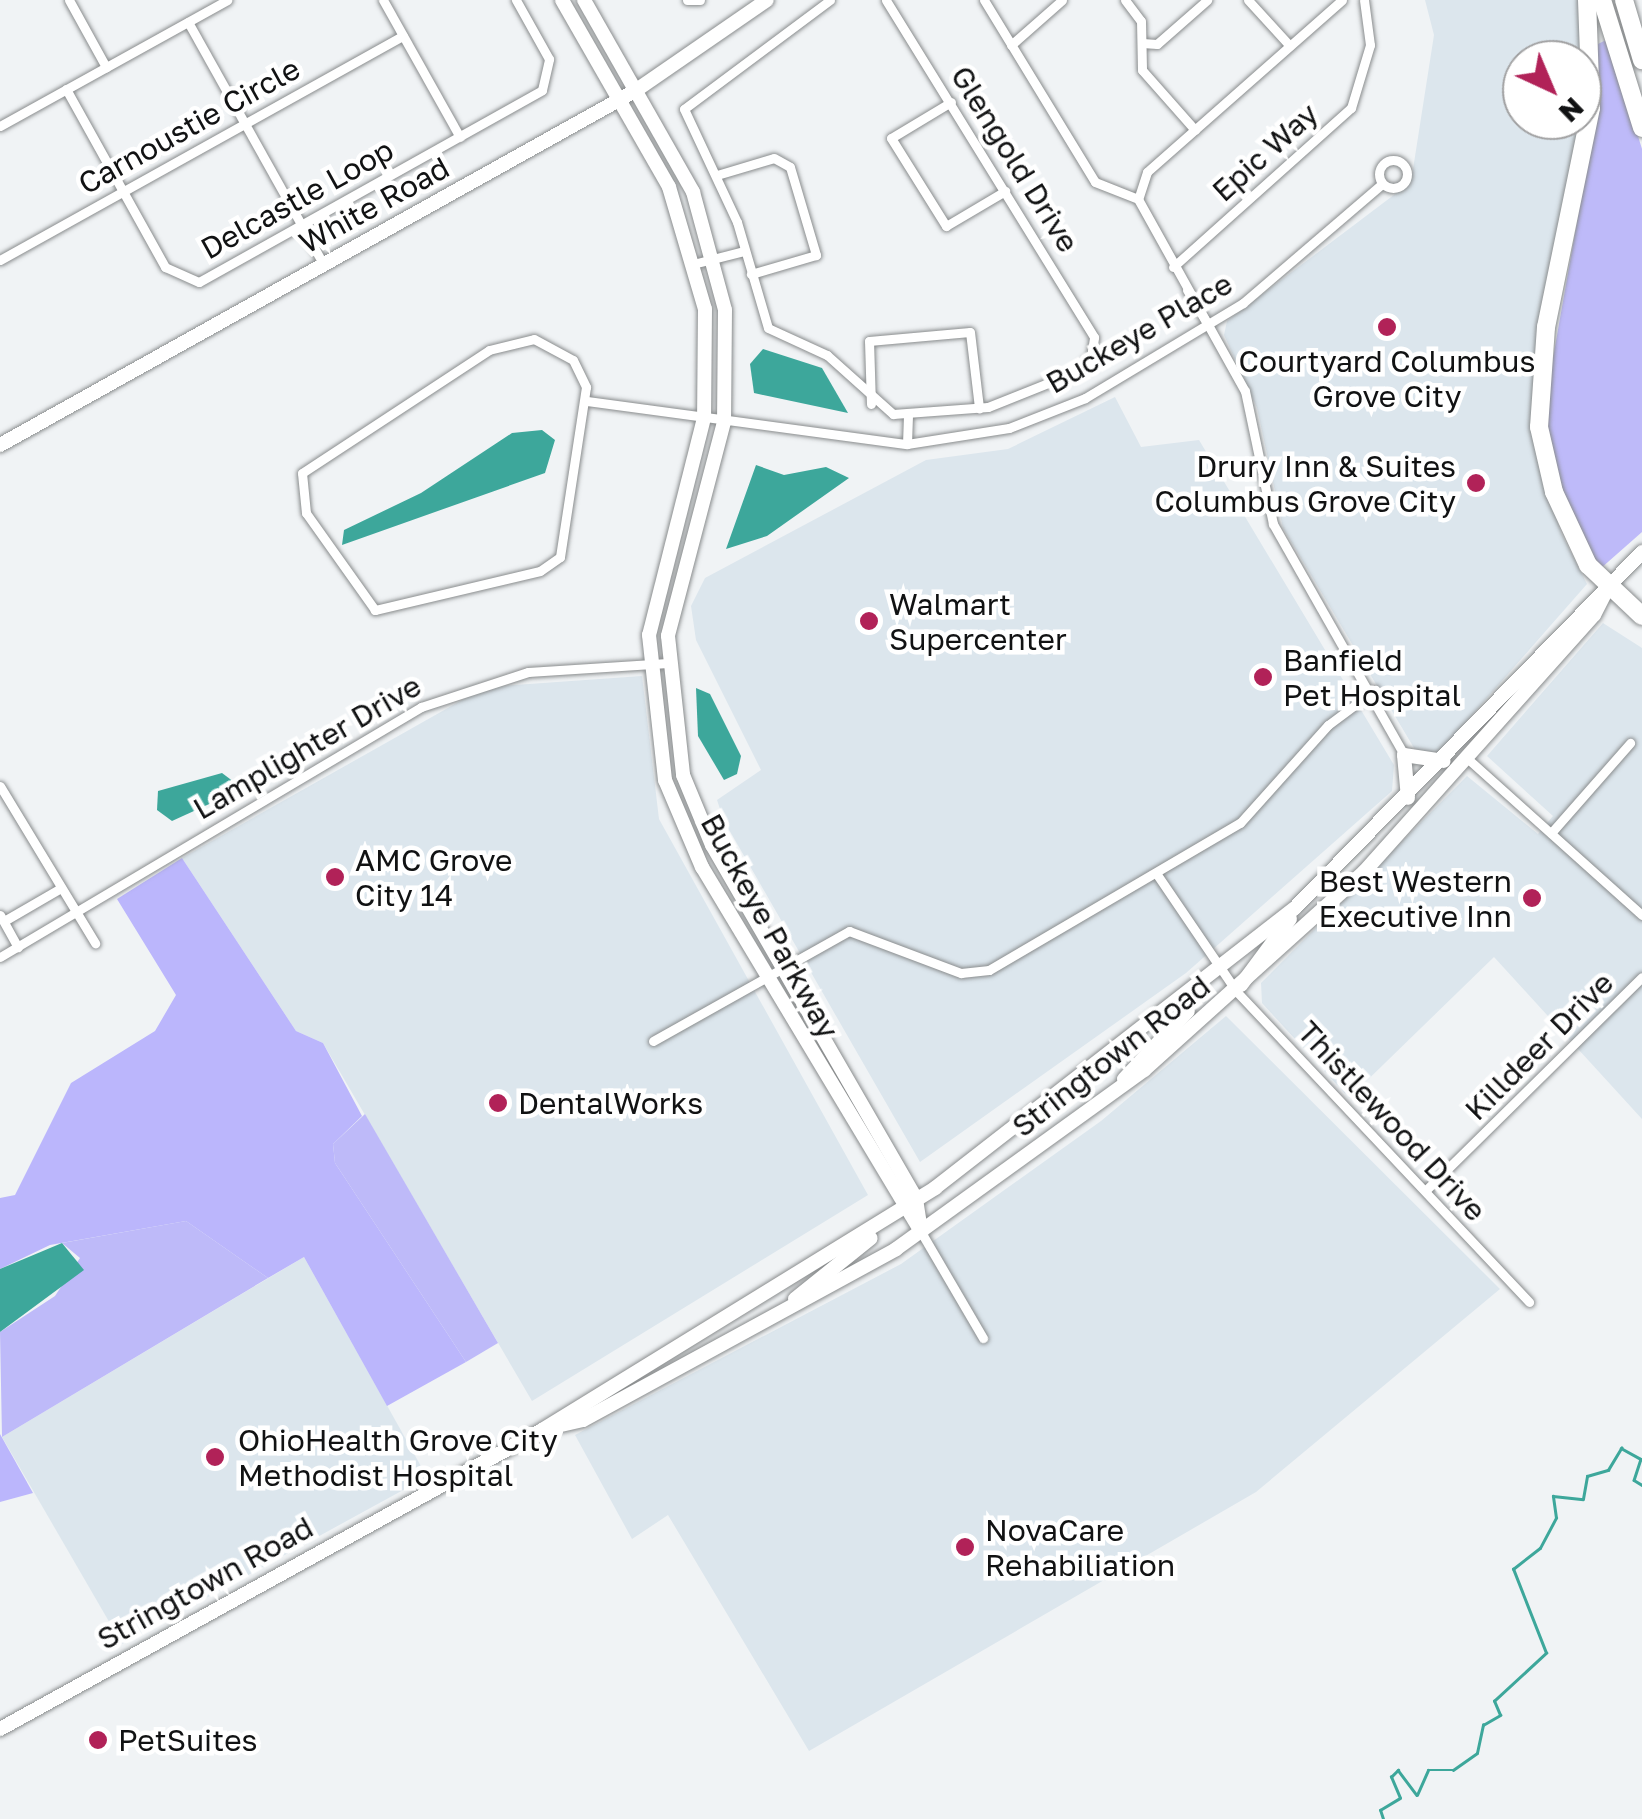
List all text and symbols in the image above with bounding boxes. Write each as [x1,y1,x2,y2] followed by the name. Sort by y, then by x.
[1502,40,1602,140] north arrow
[72,50,306,202] street label: Carnoustie Circle
[943,59,1087,259] street label: Glengold Drive
[1553,91,1591,130] text: N
[1205,95,1325,209] street label: Epic Way
[195,131,399,267] street label: Delcastle Loop
[293,149,455,261] street label: White Road
[1040,265,1238,401] street label: Buckeye Place
[1376,316,1398,338] marker: Courtyard Columbus Grove City
[1239,343,1535,414] place label: Courtyard Columbus Grove City
[1154,448,1456,518] place label: Drury Inn & Suites Columbus Grove City
[1465,472,1487,494] marker: Drury Inn & Suites Columbus Grove City
[889,586,1067,656] place label: Walmart Supercenter
[858,610,880,632] marker: Walmart Supercenter
[1283,642,1461,712] place label: Banfield Pet Hospital
[1252,666,1274,688] marker: Banfield Pet Hospital
[187,667,427,827] street label: Lamplighter Drive
[693,808,847,1044] street label: Buckeye Parkway
[355,842,512,912] place label: AMC Grove City 14
[1318,863,1512,934] place label: Best Western Executive Inn
[324,866,346,888] marker: AMC Grove City 14
[1521,887,1543,909] marker: Best Western Executive Inn
[1458,965,1620,1127] street label: Killdeer Drive
[1005,968,1217,1144] street label: Stringtown Road
[1290,1014,1494,1228] street label: Thistlewood Drive
[518,1085,703,1121] place label: DentalWorks
[487,1092,509,1114] marker: DentalWorks
[238,1422,558,1492] place label: OhioHealth Grove City Methodist Hospital
[202,1444,228,1470] marker: OhioHealth Grove City Methodist Hospital
[91,1509,319,1657] street label: Stringtown Road
[985,1512,1175,1582] place label: NovaCare Rehabiliation
[954,1536,976,1558] marker: NovaCare Rehabiliation
[118,1722,257,1758] place label: PetSuites
[87,1729,109,1751] marker: PetSuites

